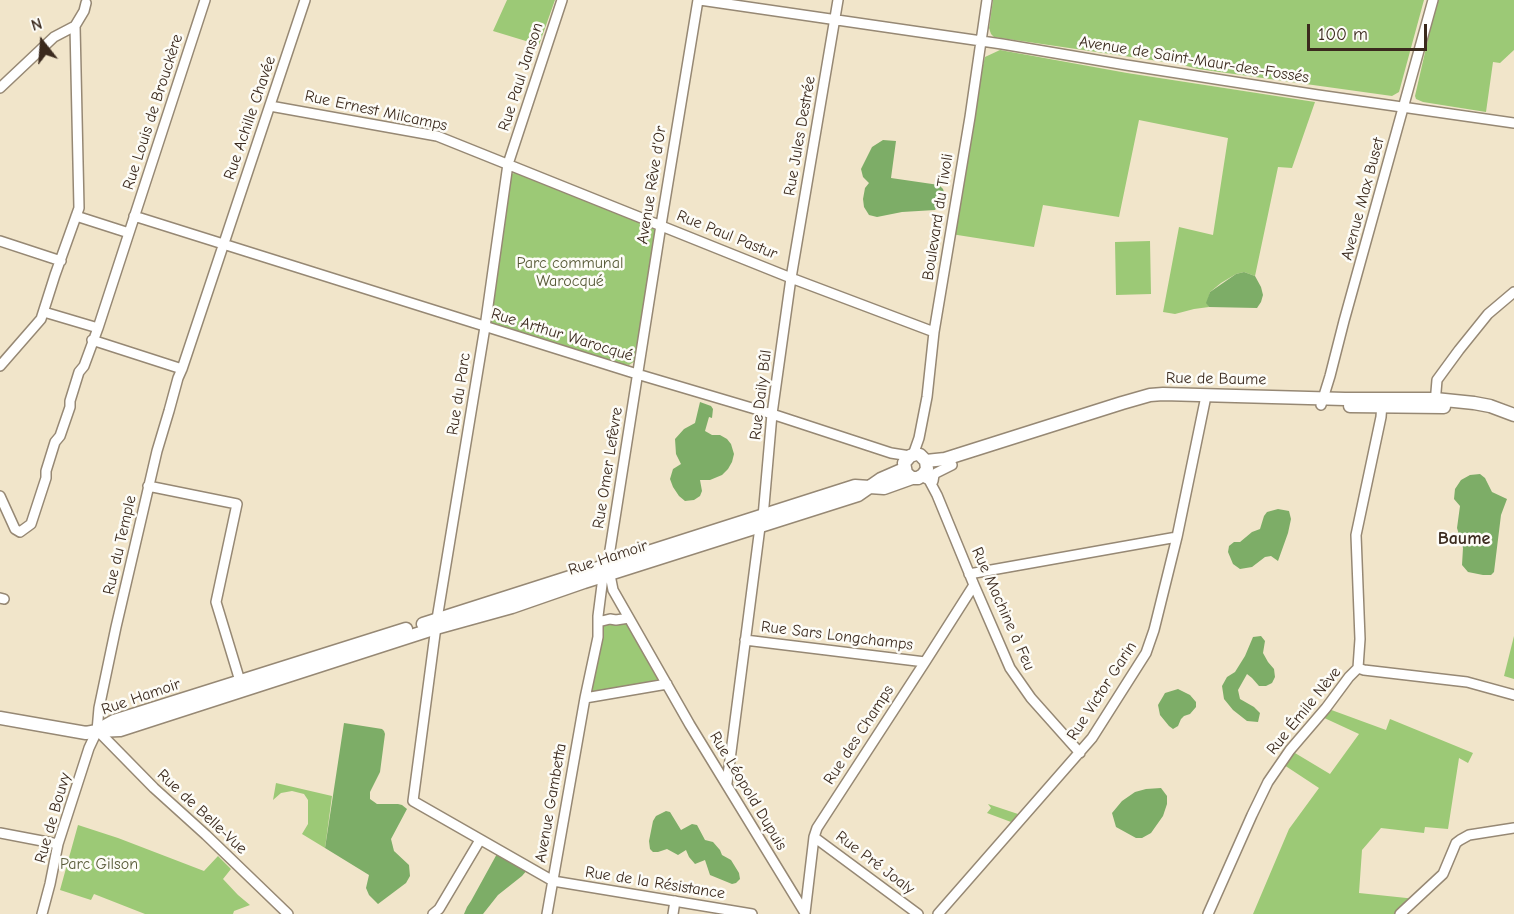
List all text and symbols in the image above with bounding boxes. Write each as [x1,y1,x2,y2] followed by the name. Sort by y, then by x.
[12,12,72,72] north arrow
[1310,12,1430,50] scale bar
[29,15,44,35] text: N
[494,20,548,134] street label: Rue Paul Janson
[1318,24,1368,45] text: 100 m
[119,32,187,192] street label: Rue Louis de Brouckère
[1078,32,1310,88] street label: Avenue de Saint-Maur-des-Fossés
[220,54,280,182] street label: Rue Achille Chavée
[780,75,820,197] street label: Rue Jules Destrée
[303,87,449,135] street label: Rue Ernest Milcamps
[633,125,671,245] street label: Avenue Rêve d'Or
[1337,136,1389,262] street label: Avenue Max Buset
[918,152,958,282] street label: Boulevard du Tivoli
[674,206,780,264] street label: Rue Paul Pastur
[517,253,623,291] park label: Parc communal Warocqué
[489,304,635,366] street label: Rue Arthur Warocqué
[746,349,776,441] street label: Rue Daily Bûl
[443,351,475,437] street label: Rue du Parc
[1166,369,1266,389] street label: Rue de Baume
[589,406,627,530] street label: Rue Omer Lefèvre
[99,493,141,597] street label: Rue du Temple
[1438,528,1490,550] district label: Baume
[566,536,650,580] street label: Rue Hamoir
[967,544,1039,674] street label: Rue Machine à Feu
[760,617,914,655] street label: Rue Sars Longchamps
[1063,638,1141,744] street label: Rue Victor Garin
[1263,663,1345,759] street label: Rue Émile Nève
[99,674,183,720] street label: Rue Hamoir
[820,682,898,788] street label: Rue des Champs
[705,728,791,854] street label: Rue Léopold Dupuis
[531,742,571,864] street label: Avenue Gambetta
[153,765,251,859] street label: Rue de Belle-Vue
[31,771,75,865] street label: Rue de Bouvy
[832,827,918,899] street label: Rue Pré Joaly
[60,854,138,874] park label: Parc Gilson
[584,862,726,904] street label: Rue de la Résistance

